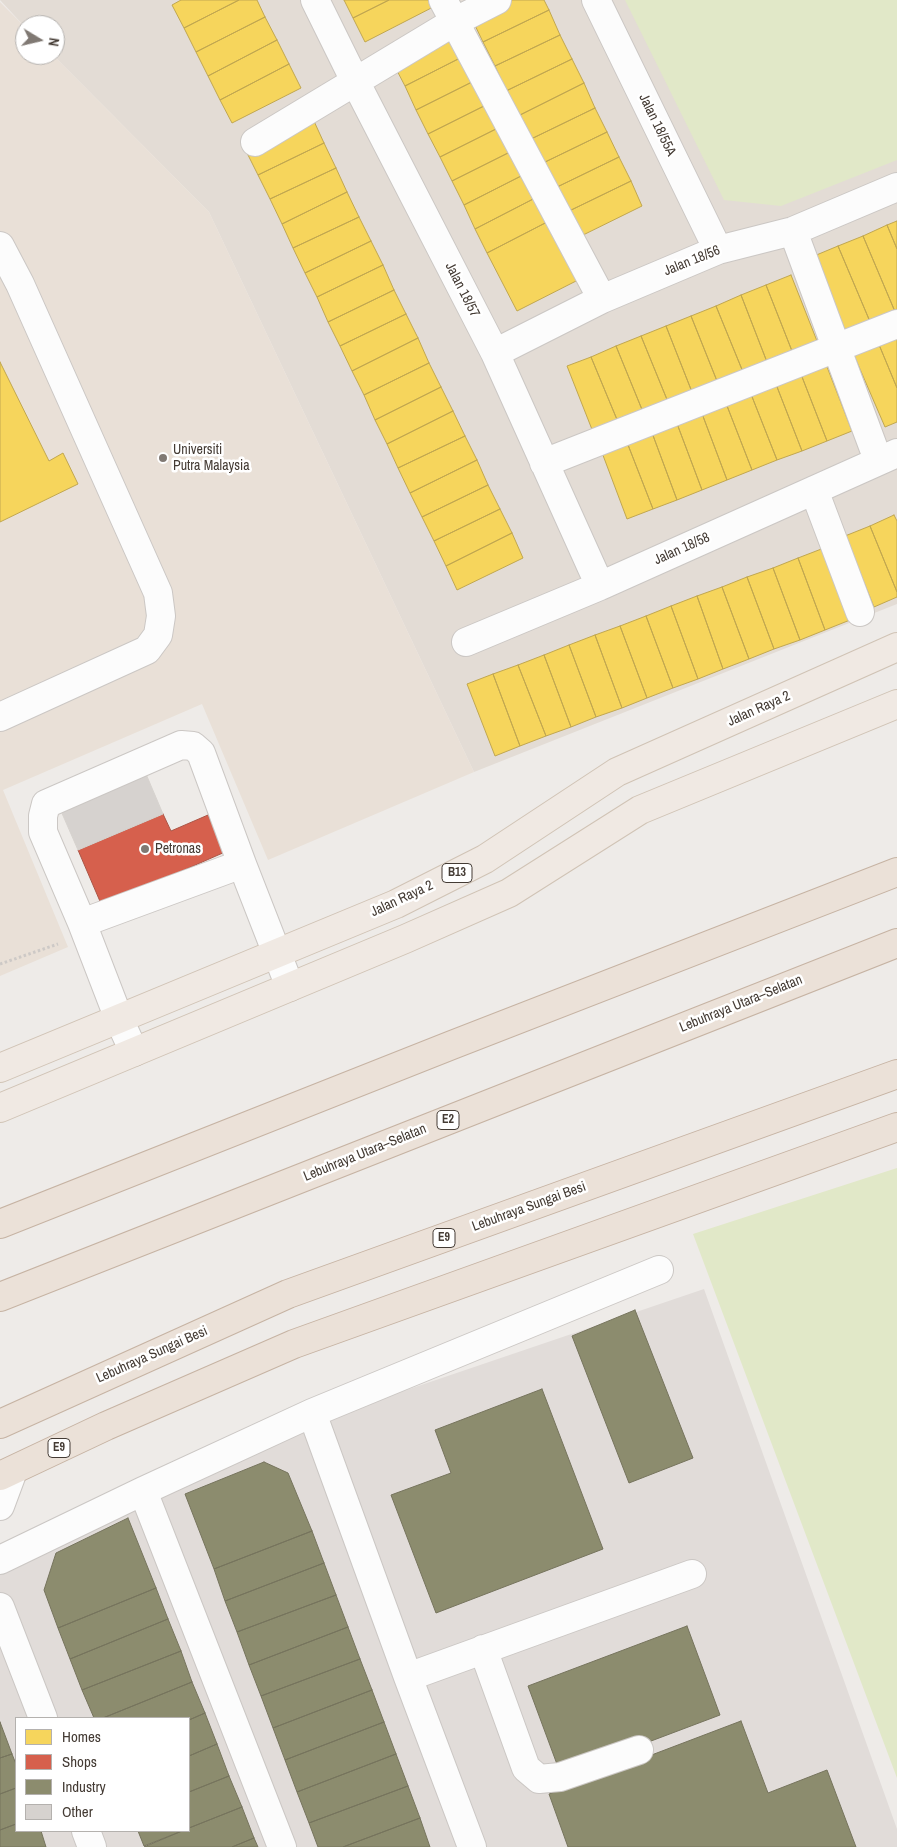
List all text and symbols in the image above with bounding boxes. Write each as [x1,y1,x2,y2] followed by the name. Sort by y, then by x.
[15,15,65,65] north arrow
[44,37,63,48] text: N
[635,91,679,159] street label: Jalan 18/55A
[661,242,723,280] street label: Jalan 18/56
[441,260,483,320] street label: Jalan 18/57
[173,442,250,474] place label: Universiti Putra Malaysia
[157,452,169,464] marker: Universiti Putra Malaysia
[651,529,713,569] street label: Jalan 18/58
[725,688,793,730] street label: Jalan Raya 2
[155,841,201,857] place label: Petronas
[139,843,151,855] marker: Petronas
[442,864,472,882] road number: B13
[368,877,436,921] street label: Jalan Raya 2
[677,972,805,1036] street label: Lebuhraya Utara–Selatan
[437,1110,459,1130] road number: E2
[301,1121,429,1185] street label: Lebuhraya Utara–Selatan
[470,1179,588,1235] street label: Lebuhraya Sungai Besi
[433,1228,455,1248] road number: E9
[94,1323,210,1387] street label: Lebuhraya Sungai Besi
[48,1439,70,1458] road number: E9
[15,1717,190,1832] legend
[62,1726,101,1747] text: Homes
[62,1751,97,1772] text: Shops
[62,1776,106,1797] text: Industry
[62,1801,93,1822] text: Other

